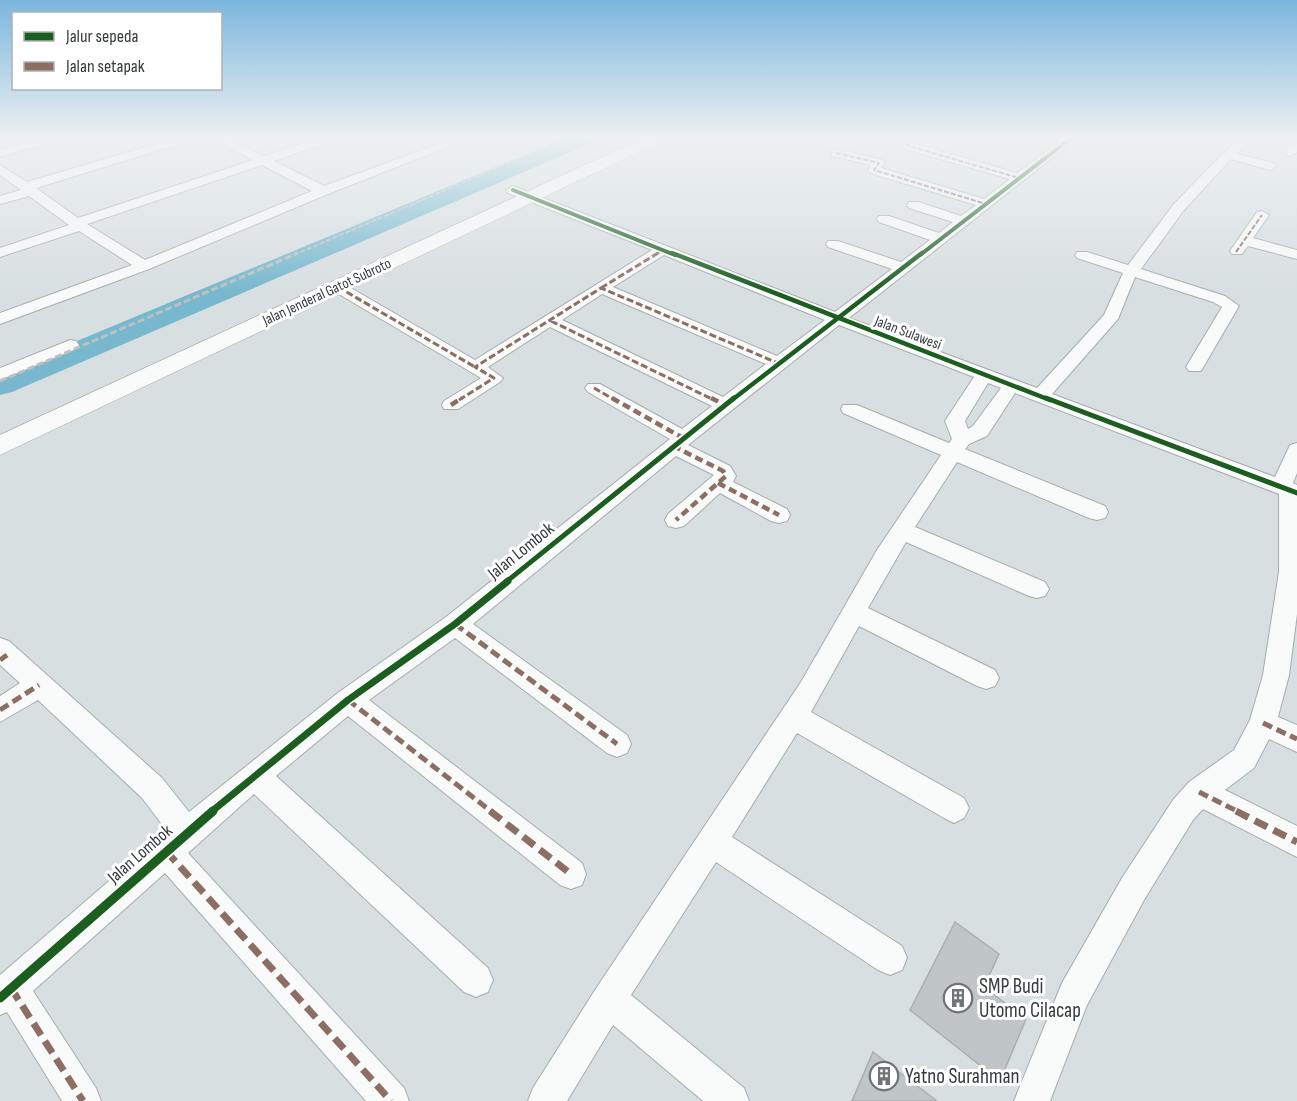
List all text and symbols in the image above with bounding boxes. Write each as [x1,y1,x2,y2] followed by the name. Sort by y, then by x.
[12,12,222,90] legend
[65,26,138,47] text: Jalur sepeda
[65,56,145,77] text: Jalan setapak
[259,254,394,331] street label: Jalan Jenderal Gatot Subroto
[871,311,944,354] street label: Jalan Sulawesi
[483,518,558,585] street label: Jalan Lombok
[103,820,177,888] street label: Jalan Lombok
[979,974,1081,1023] place label: SMP Budi Utomo Cilacap
[942,982,974,1014] building icon: SMP Budi Utomo Cilacap
[868,1060,900,1092] building icon: Yatno Surahman
[905,1064,1019,1089] place label: Yatno Surahman

